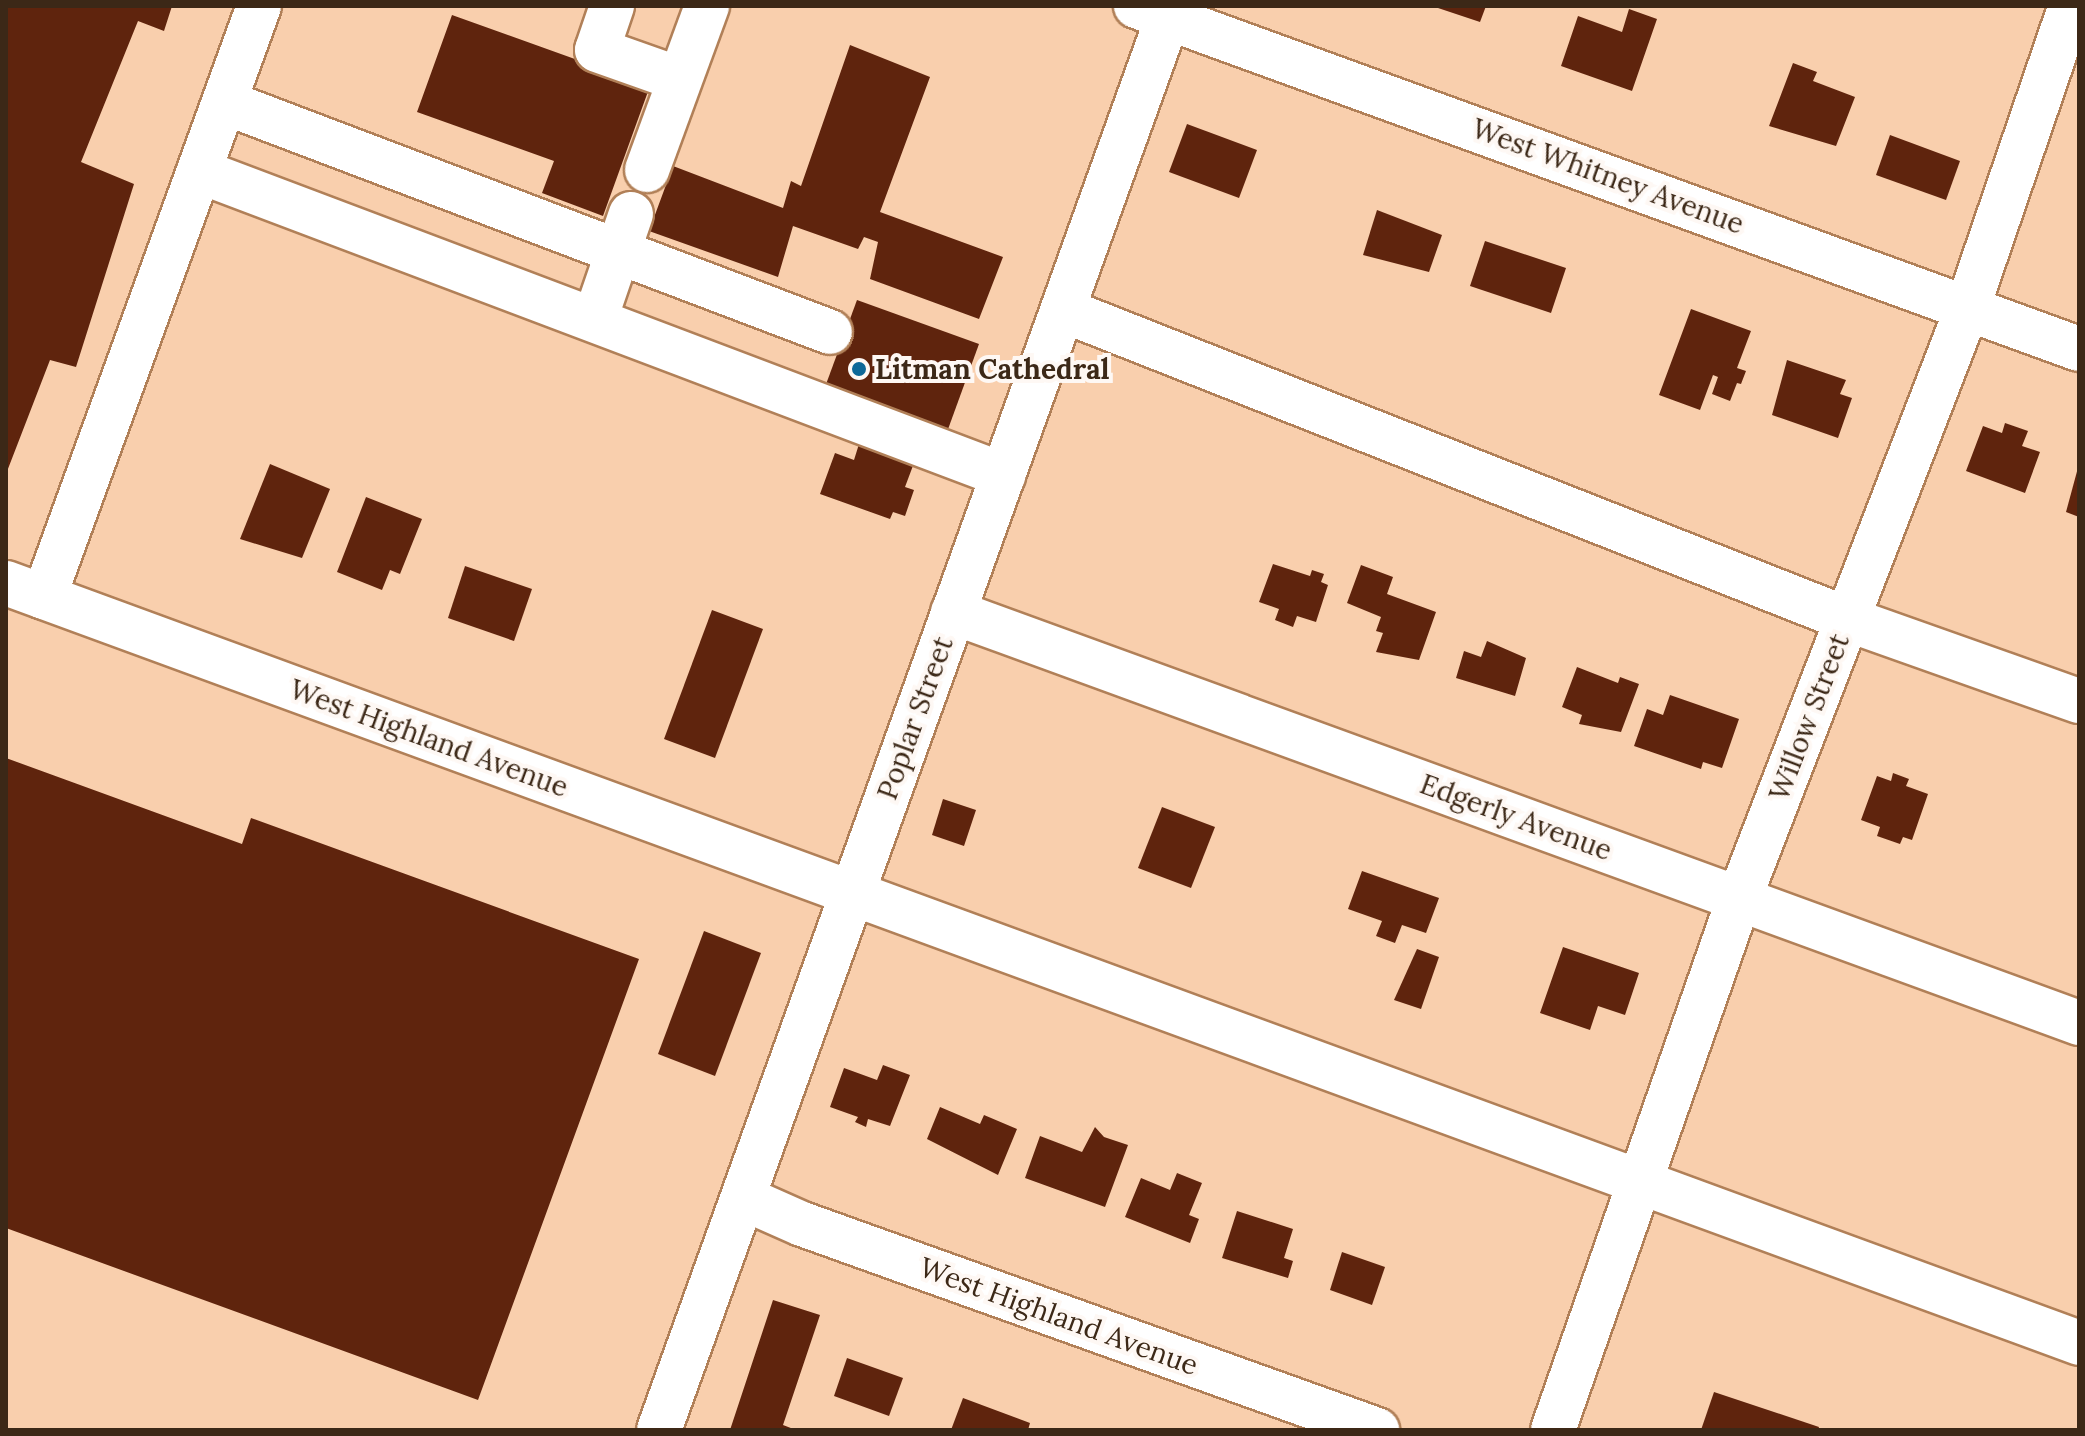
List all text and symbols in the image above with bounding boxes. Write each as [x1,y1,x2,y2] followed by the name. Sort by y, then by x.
[1468,111,1748,241] street label: West Whitney Avenue
[875,352,1109,386] place label: Litman Cathedral
[850,360,868,378] marker: Litman Cathedral
[1762,629,1856,805] street label: Willow Street
[870,632,960,804] street label: Poplar Street
[285,672,573,804] street label: West Highland Avenue
[1416,767,1616,867] street label: Edgerly Avenue
[915,1250,1203,1382] street label: West Highland Avenue

